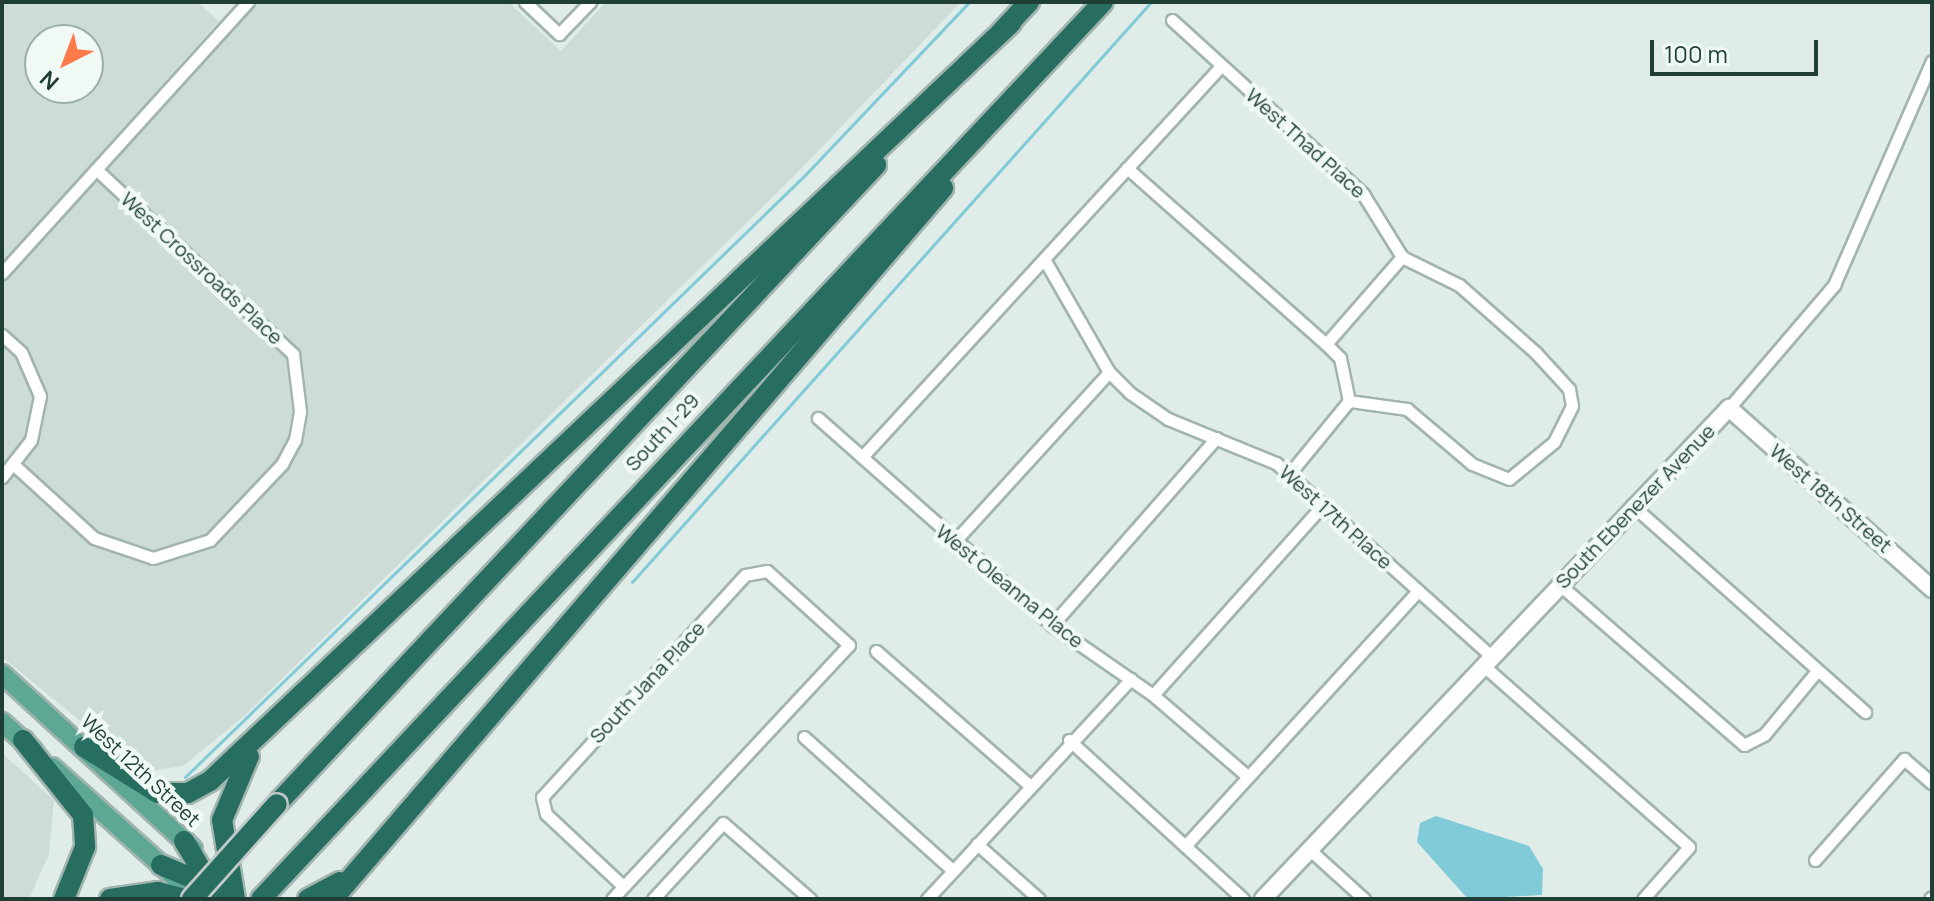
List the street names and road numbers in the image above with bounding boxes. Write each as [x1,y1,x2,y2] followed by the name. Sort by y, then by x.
[1241,83,1371,203] street label: West Thad Place
[116,187,288,349] street label: West Crossroads Place
[620,388,704,476] street label: South I-29
[1550,419,1720,593] street label: South Ebenezer Avenue
[1765,439,1897,557] street label: West 18th Street
[1275,460,1397,574] street label: West 17th Place
[931,519,1089,653] street label: West Oleanna Place
[584,616,710,748] street label: South Jana Place
[77,709,205,831] street label: West 12th Street

